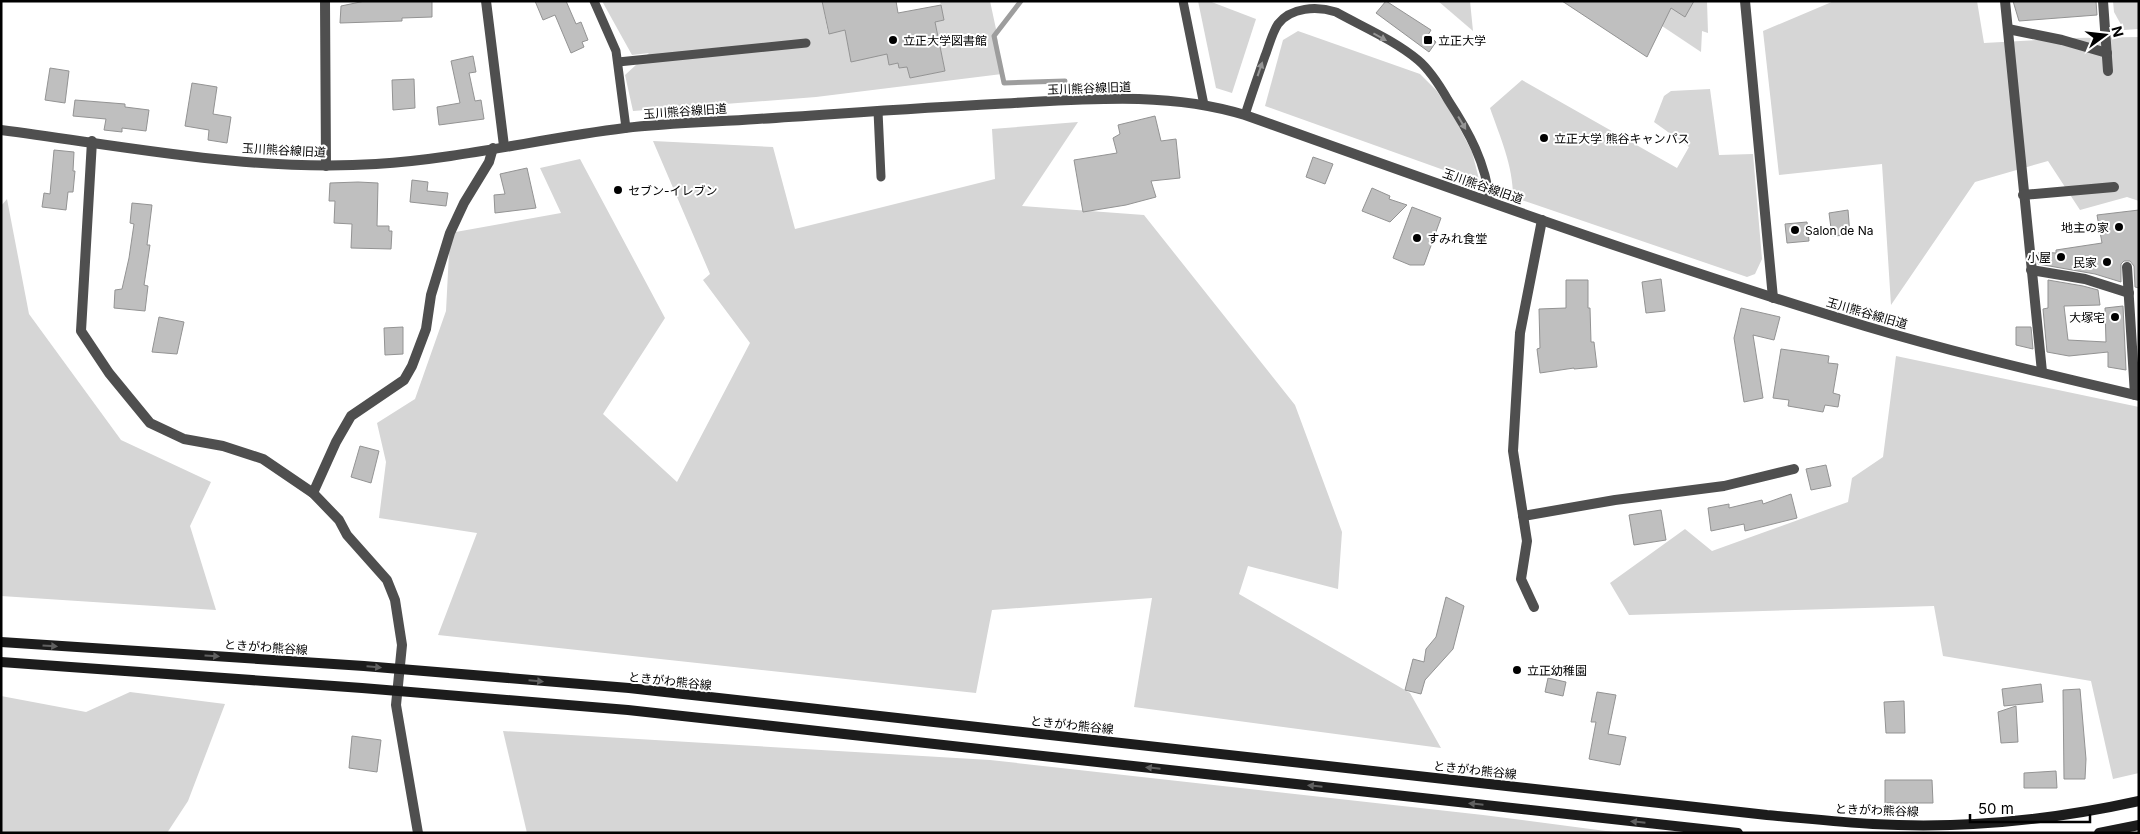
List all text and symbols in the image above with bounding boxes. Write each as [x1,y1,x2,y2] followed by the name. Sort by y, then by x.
[2080,10,2130,60] north arrow
[2108,24,2128,39] text: N
[1374,32,1387,41] one-way arrow
[903,33,987,48] place label: 立正大学図書館
[1438,33,1486,48] place label: 立正大学
[887,34,899,46] marker: 立正大学図書館
[1422,34,1434,46] marker: 立正大学
[1257,62,1265,77] one-way arrow
[1047,79,1131,97] street label: 玉川熊谷線旧道
[643,101,727,121] street label: 玉川熊谷線旧道
[1458,116,1467,129] one-way arrow
[1554,131,1689,146] place label: 立正大学 熊谷キャンパス
[1538,132,1550,144] marker: 立正大学 熊谷キャンパス
[242,140,326,160] street label: 玉川熊谷線旧道
[1441,165,1525,207] street label: 玉川熊谷線旧道
[628,183,718,198] place label: セブン-イレブン
[612,184,624,196] marker: セブン-イレブン
[2061,220,2109,235] place label: 地主の家
[2113,221,2125,233] marker: 地主の家
[1805,223,1874,238] place label: Salon de Na
[1789,224,1801,236] marker: Salon de Na
[1427,231,1487,246] place label: すみれ食堂
[1411,232,1423,244] marker: すみれ食堂
[2027,250,2051,265] place label: 小屋
[2055,251,2067,263] marker: 小屋
[2073,255,2097,270] place label: 民家
[2101,256,2113,268] marker: 民家
[1825,294,1909,332] street label: 玉川熊谷線旧道
[2069,310,2105,325] place label: 大塚宅
[2109,311,2121,323] marker: 大塚宅
[224,637,308,657] street label: ときがわ熊谷線
[42,642,58,650] one-way arrow
[204,653,220,661] one-way arrow
[366,663,382,671] one-way arrow
[1527,663,1587,678] place label: 立正幼稚園
[1511,664,1523,676] marker: 立正幼稚園
[627,669,713,693] street label: ときがわ熊谷線
[528,677,544,685] one-way arrow
[1029,713,1115,737] street label: ときがわ熊谷線
[1432,758,1518,782] street label: ときがわ熊谷線
[1145,764,1161,772] one-way arrow
[1306,782,1322,790] one-way arrow
[1970,792,2090,824] scale bar
[1978,799,2014,818] text: 50 m
[1468,800,1484,808] one-way arrow
[1835,801,1919,819] street label: ときがわ熊谷線
[1629,818,1645,826] one-way arrow

